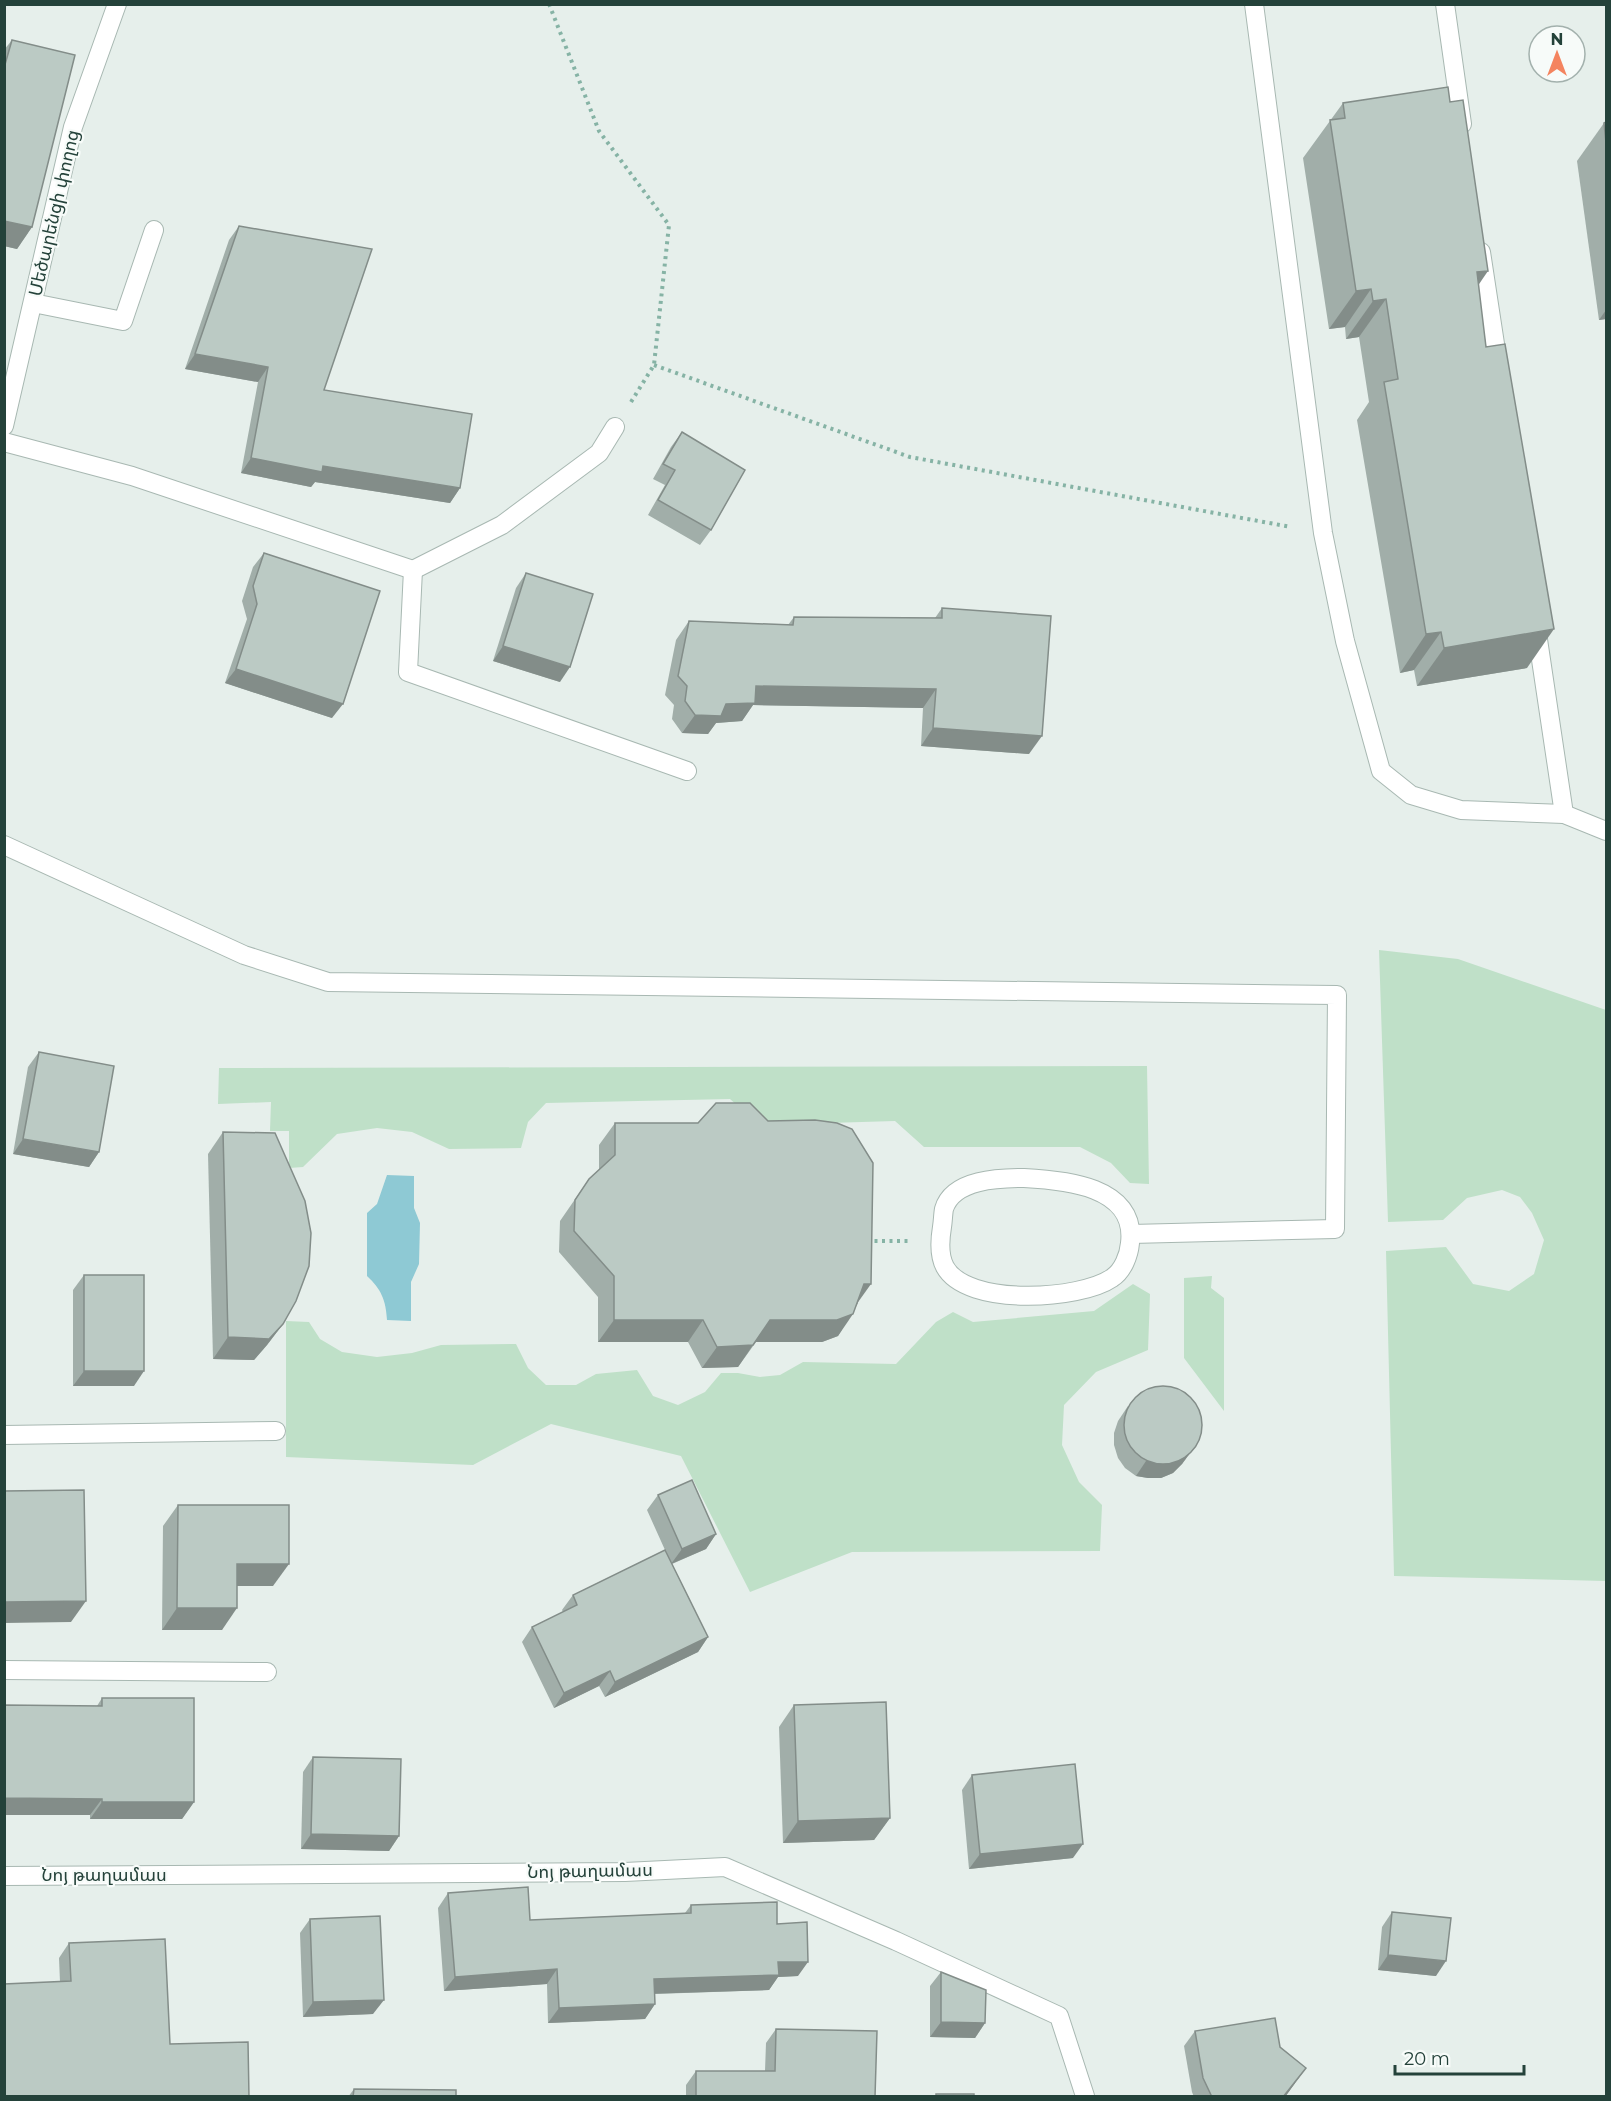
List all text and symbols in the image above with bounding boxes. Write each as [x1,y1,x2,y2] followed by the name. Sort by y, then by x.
[1527,24,1587,84] north arrow
[1551,30,1563,49] text: N
[24,128,84,298] street label: Մեծարենցի փողոց
[527,1859,653,1883] street label: Նոյ թաղամաս
[41,1864,167,1886] street label: Նոյ թաղամաս
[1395,2038,1524,2076] scale bar
[1404,2048,1450,2070] text: 20 m

